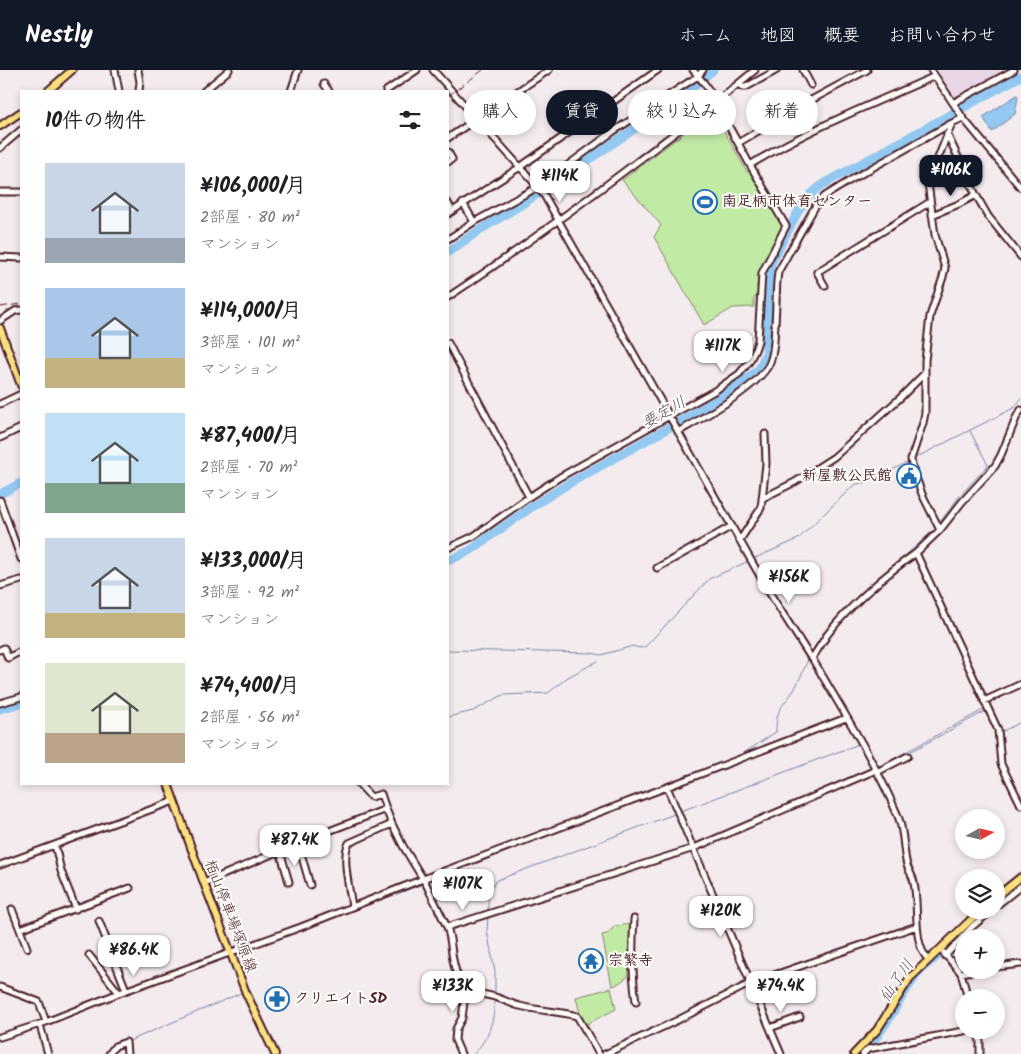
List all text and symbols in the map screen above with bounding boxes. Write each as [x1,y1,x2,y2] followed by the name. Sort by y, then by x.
[25,16,93,55] text: Nestly
[679,22,732,51] text: ホーム
[760,22,796,51] text: 地図
[824,22,860,51] text: 概要
[888,22,996,51] text: お問い合わせ
[464,90,536,135] chip: 購入
[546,90,618,135] chip: 賃貸
[628,90,736,135] chip: 絞り込み
[746,90,818,135] chip: 新着
[45,105,146,138] text: 10件の物件
[396,106,424,134] icon: filters
[916,154,986,197] pin: ¥106K
[930,158,972,183] text: ¥106K
[525,160,595,203] pin: ¥114K
[541,164,579,189] text: ¥114K
[200,170,306,203] text: ¥106,000/月
[85,183,145,243] icon: home
[692,189,718,215] sports icon: 南足柄市体育センター
[722,190,872,214] place label: 南足柄市体育センター
[200,205,300,230] text: 2部屋 · 80 m²
[200,232,279,257] text: マンション
[200,295,302,328] text: ¥114,000/月
[85,308,145,368] icon: home
[200,330,300,355] text: 3部屋 · 101 m²
[688,330,758,373] pin: ¥117K
[705,334,741,359] text: ¥117K
[200,357,279,382] text: マンション
[637,390,691,436] water label: 要定川
[200,420,301,453] text: ¥87,400/月
[85,433,145,493] icon: home
[200,455,297,480] text: 2部屋 · 70 m²
[896,463,922,489] public building icon: 新屋敷公民館
[802,464,892,488] place label: 新屋敷公民館
[200,482,279,507] text: マンション
[200,545,307,578] text: ¥133,000/月
[85,558,145,618] icon: home
[754,562,824,604] pin: ¥156K
[768,565,810,590] text: ¥156K
[200,580,299,605] text: 3部屋 · 92 m²
[200,607,279,632] text: マンション
[200,670,300,703] text: ¥74,400/月
[85,683,145,743] icon: home
[200,705,300,730] text: 2部屋 · 56 m²
[200,732,279,757] text: マンション
[955,809,1005,859] north arrow
[955,809,1005,1039] map controls
[254,824,336,867] pin: ¥87.4K
[271,828,319,853] text: ¥87.4K
[197,856,263,976] street label: 栢山停車場塚原線
[428,868,498,911] pin: ¥107K
[955,869,1005,919] button: layers
[443,872,483,897] text: ¥107K
[686,896,756,938] pin: ¥120K
[700,899,742,924] text: ¥120K
[955,929,1005,979] button: +
[93,934,175,977] pin: ¥86.4K
[109,938,159,963] text: ¥86.4K
[578,948,604,974] temple icon: 宗繁寺
[608,949,653,973] place label: 宗繁寺
[873,954,921,1008] water label: 仙了川
[418,970,488,1013] pin: ¥133K
[740,970,822,1013] pin: ¥74.4K
[432,974,474,999] text: ¥133K
[757,974,805,999] text: ¥74.4K
[264,986,290,1012] pharmacy icon: クリエイトSD
[294,987,387,1011] place label: クリエイトSD
[955,989,1005,1039] button: −

